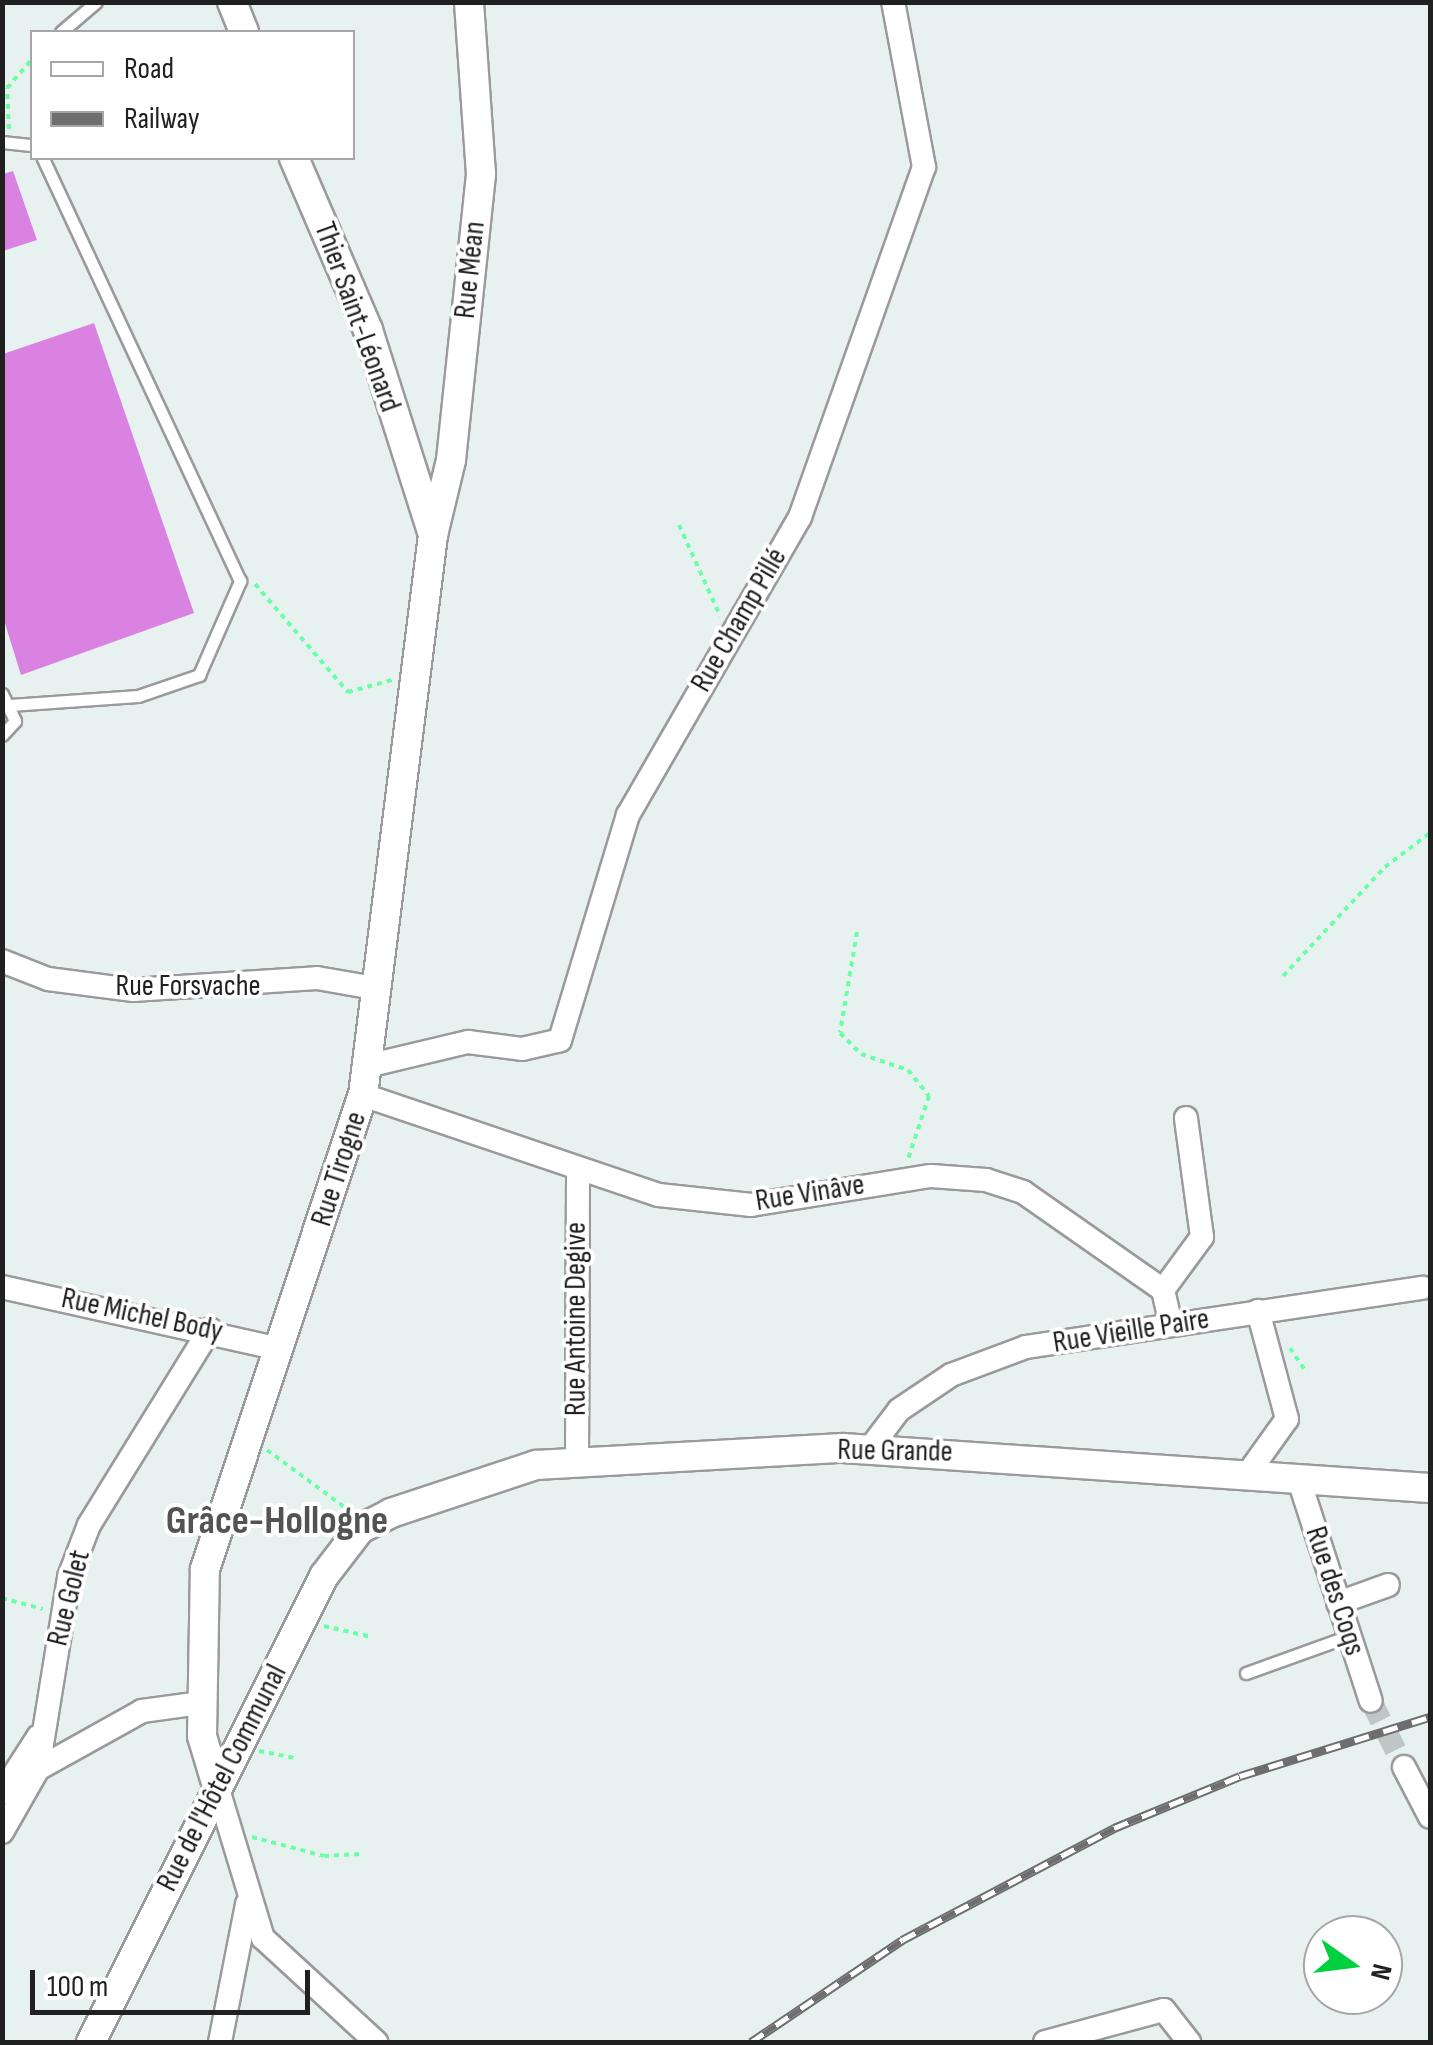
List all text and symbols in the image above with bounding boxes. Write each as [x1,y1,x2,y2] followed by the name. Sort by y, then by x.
[30,30,355,160] legend
[124,51,174,87] text: Road
[124,101,200,137] text: Railway
[306,217,408,417] street label: Thier Saint-Léonard
[447,220,493,320] street label: Rue Méan
[683,542,795,698] street label: Rue Champ Pillé
[115,968,261,1004] street label: Rue Forsvache
[304,1107,374,1231] street label: Rue Tirogne
[753,1167,867,1219] street label: Rue Vinâve
[558,1222,594,1416] street label: Rue Antoine Degive
[58,1280,226,1350] street label: Rue Michel Body
[1050,1301,1212,1361] street label: Rue Vieille Paire
[837,1432,953,1470] street label: Rue Grande
[166,1497,388,1545] district label: Grâce-Hollogne
[1297,1522,1373,1660] street label: Rue des Coqs
[40,1546,98,1650] street label: Rue Golet
[149,1659,295,1897] street label: Rue de l'Hôtel Communal
[1303,1915,1403,2015] north arrow
[35,1950,315,2012] scale bar
[1363,1961,1398,1983] text: N
[47,1969,108,2005] text: 100 m

